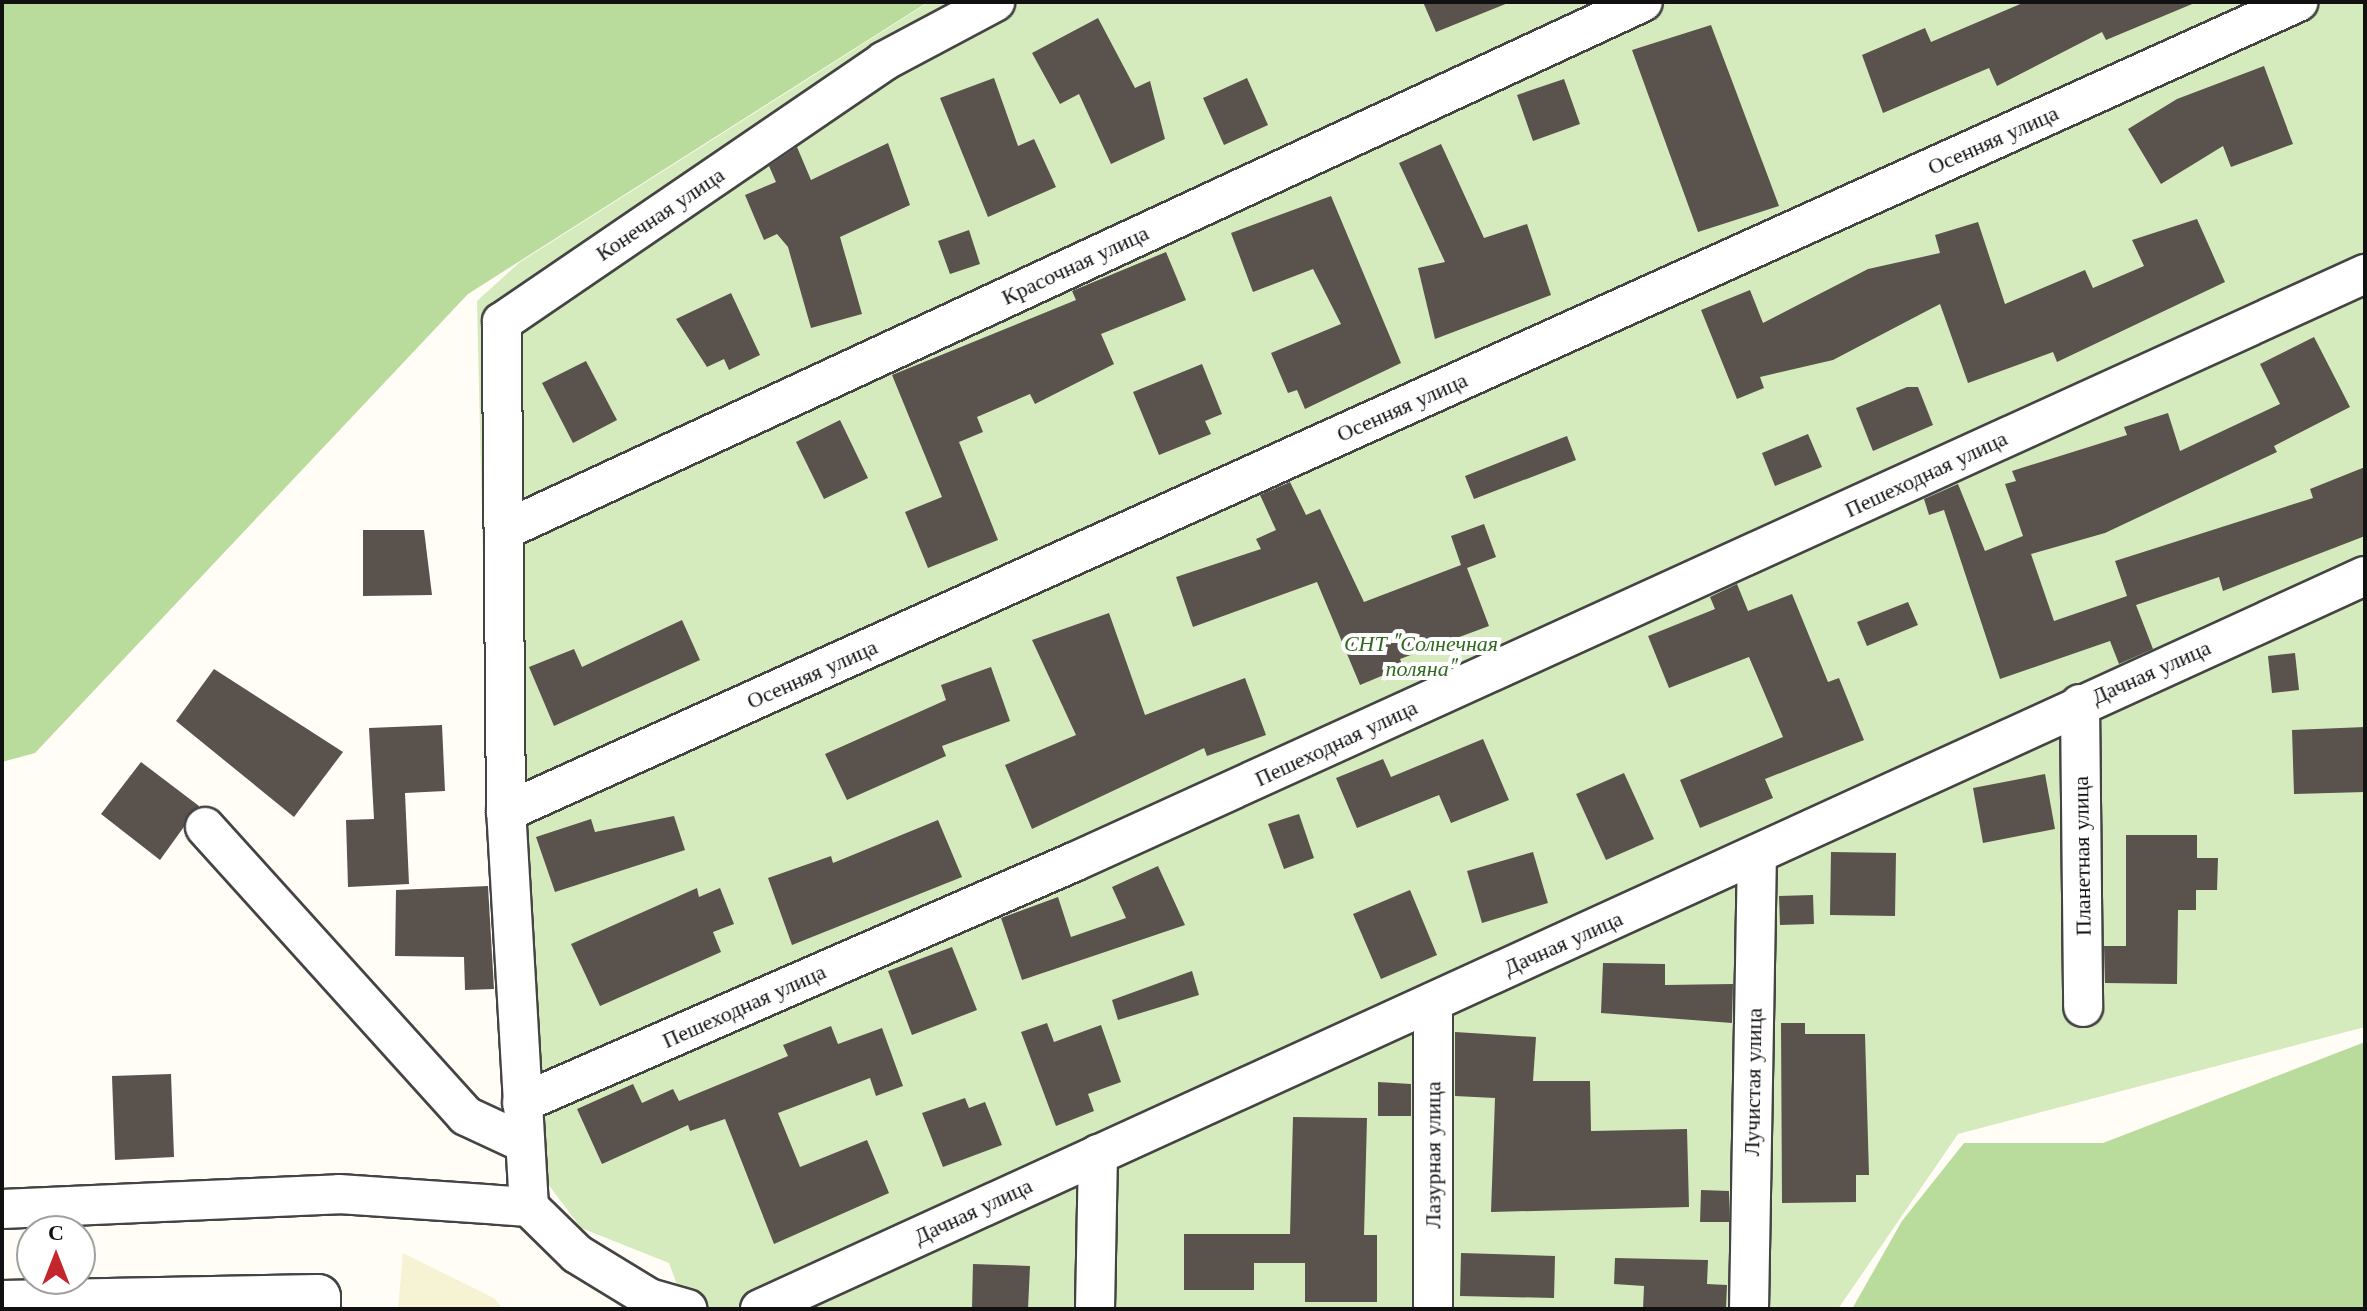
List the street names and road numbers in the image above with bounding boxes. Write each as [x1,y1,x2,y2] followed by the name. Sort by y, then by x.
[1924,99,2062,181] street label: Осенняя улица
[591,161,729,267] street label: Конечная улица
[997,219,1153,311] street label: Красочная улица
[1333,366,1471,448] street label: Осенняя улица
[1841,425,2011,523] street label: Пешеходная улица
[743,633,881,715] street label: Осенняя улица
[2088,634,2214,710] street label: Дачная улица
[1251,694,1421,792] street label: Пешеходная улица
[2067,776,2097,936] street label: Планетная улица
[1500,905,1626,981] street label: Дачная улица
[658,958,830,1054] street label: Пешеходная улица
[1739,1008,1767,1156] street label: Лучистая улица
[1420,1081,1446,1229] street label: Лазурная улица
[910,1172,1036,1250] street label: Дачная улица

